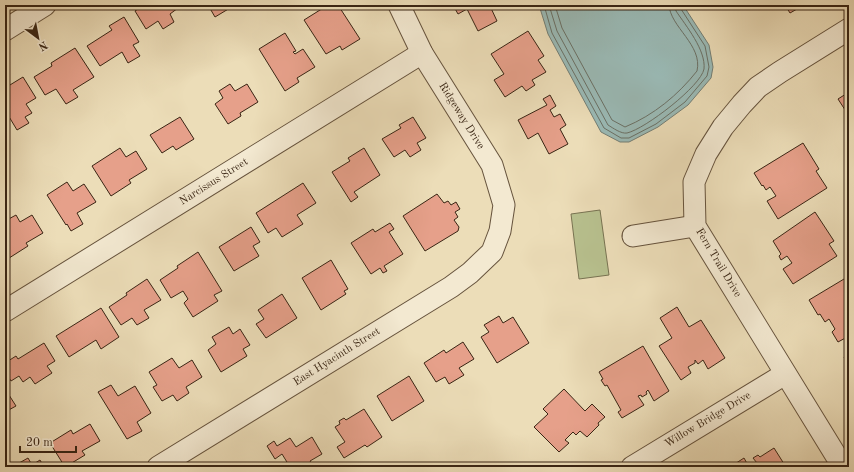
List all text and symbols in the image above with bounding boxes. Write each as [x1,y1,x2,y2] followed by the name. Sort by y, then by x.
[18,18,58,58] north arrow
[36,38,49,52] text: N
[436,81,486,151] street label: Ridgeway Drive
[178,156,250,207] street label: Narcissus Street
[693,227,743,299] street label: Fern Trail Drive
[292,326,382,388] street label: East Hyacinth Street
[663,390,753,450] street label: Willow Bridge Drive
[20,428,76,454] scale bar
[26,437,53,449] text: 20 m

